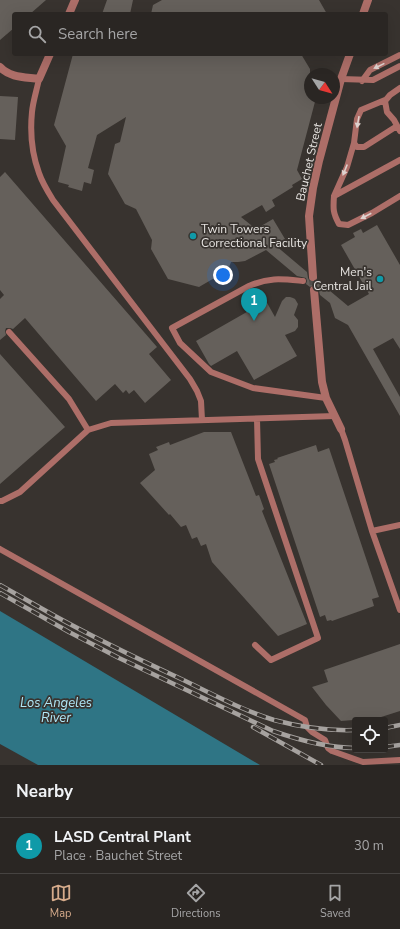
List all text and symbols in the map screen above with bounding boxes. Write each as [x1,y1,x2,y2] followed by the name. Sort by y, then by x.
[12,12,388,56] search box
[26,23,48,45] icon: search
[58,24,138,44] text: Search here
[373,63,385,69] one-way arrow
[304,68,340,104] north arrow
[354,116,360,128] one-way arrow
[292,120,326,203] street label: Bauchet Street
[342,165,348,177] one-way arrow
[361,213,372,219] one-way arrow
[201,221,308,251] place label: Twin Towers Correctional Facility
[188,231,198,241] marker: Twin Towers Correctional Facility
[313,264,372,294] place label: Men's Central Jail
[213,265,233,285] your location
[375,274,385,284] marker: Men's Central Jail
[241,288,267,321] pin: 1
[20,694,92,727] water label: Los Angeles River
[352,717,388,753] map controls
[352,717,388,753] button: locate
[16,780,73,803] text: Nearby
[54,827,191,847] text: LASD Central Plant
[25,837,33,855] text: 1
[354,837,384,855] text: 30 m
[54,847,182,865] text: Place · Bauchet Street
[50,882,72,921] tab: Map
[171,882,221,921] tab: Directions
[320,882,350,921] tab: Saved

